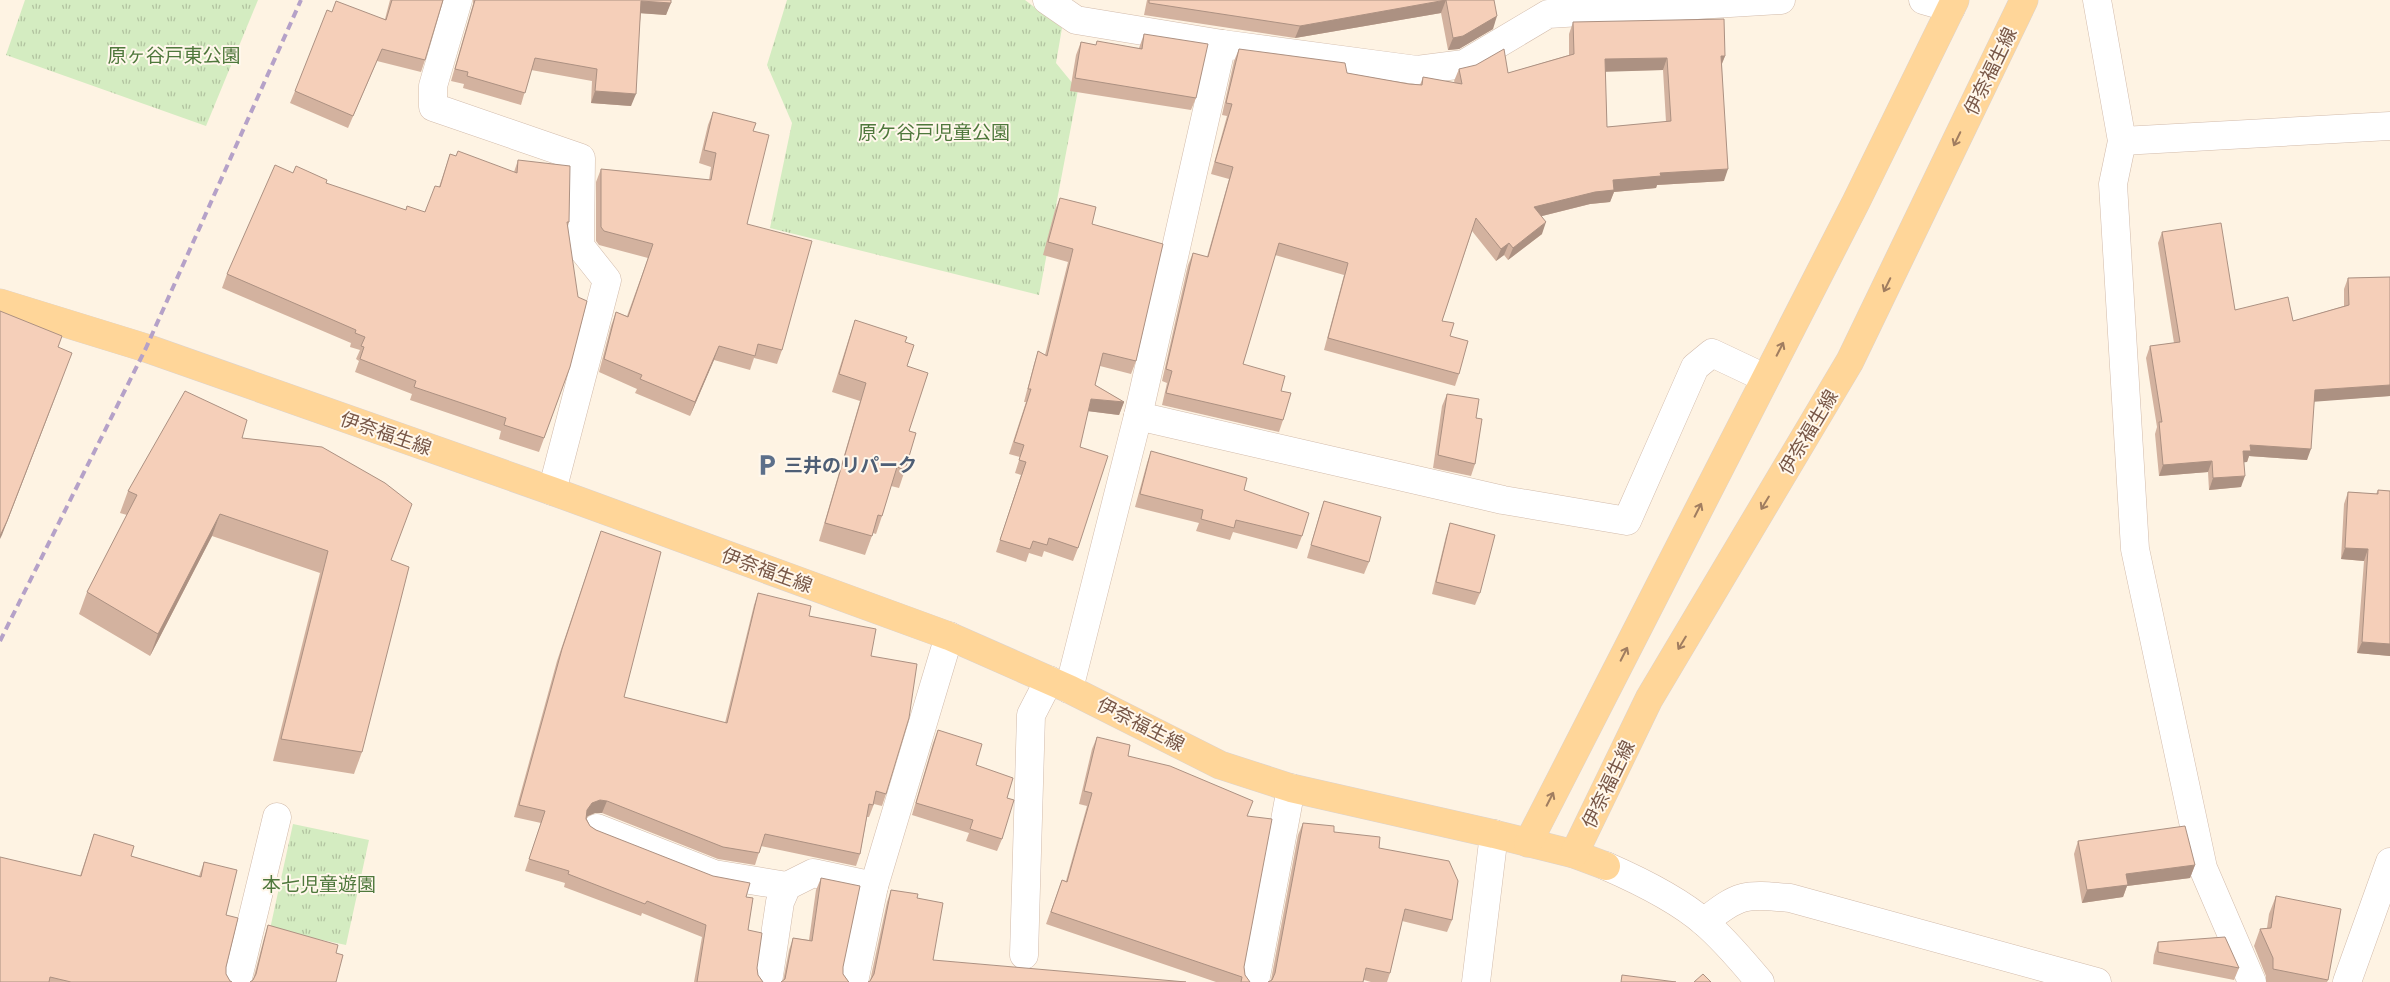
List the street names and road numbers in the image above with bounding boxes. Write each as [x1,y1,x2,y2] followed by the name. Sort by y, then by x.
[1957,23,2023,120] street label: 伊奈福生線
[1772,385,1844,480] street label: 伊奈福生線
[337,405,435,462] street label: 伊奈福生線
[718,542,816,599] street label: 伊奈福生線
[1092,691,1189,758] street label: 伊奈福生線
[1575,736,1641,833] street label: 伊奈福生線

